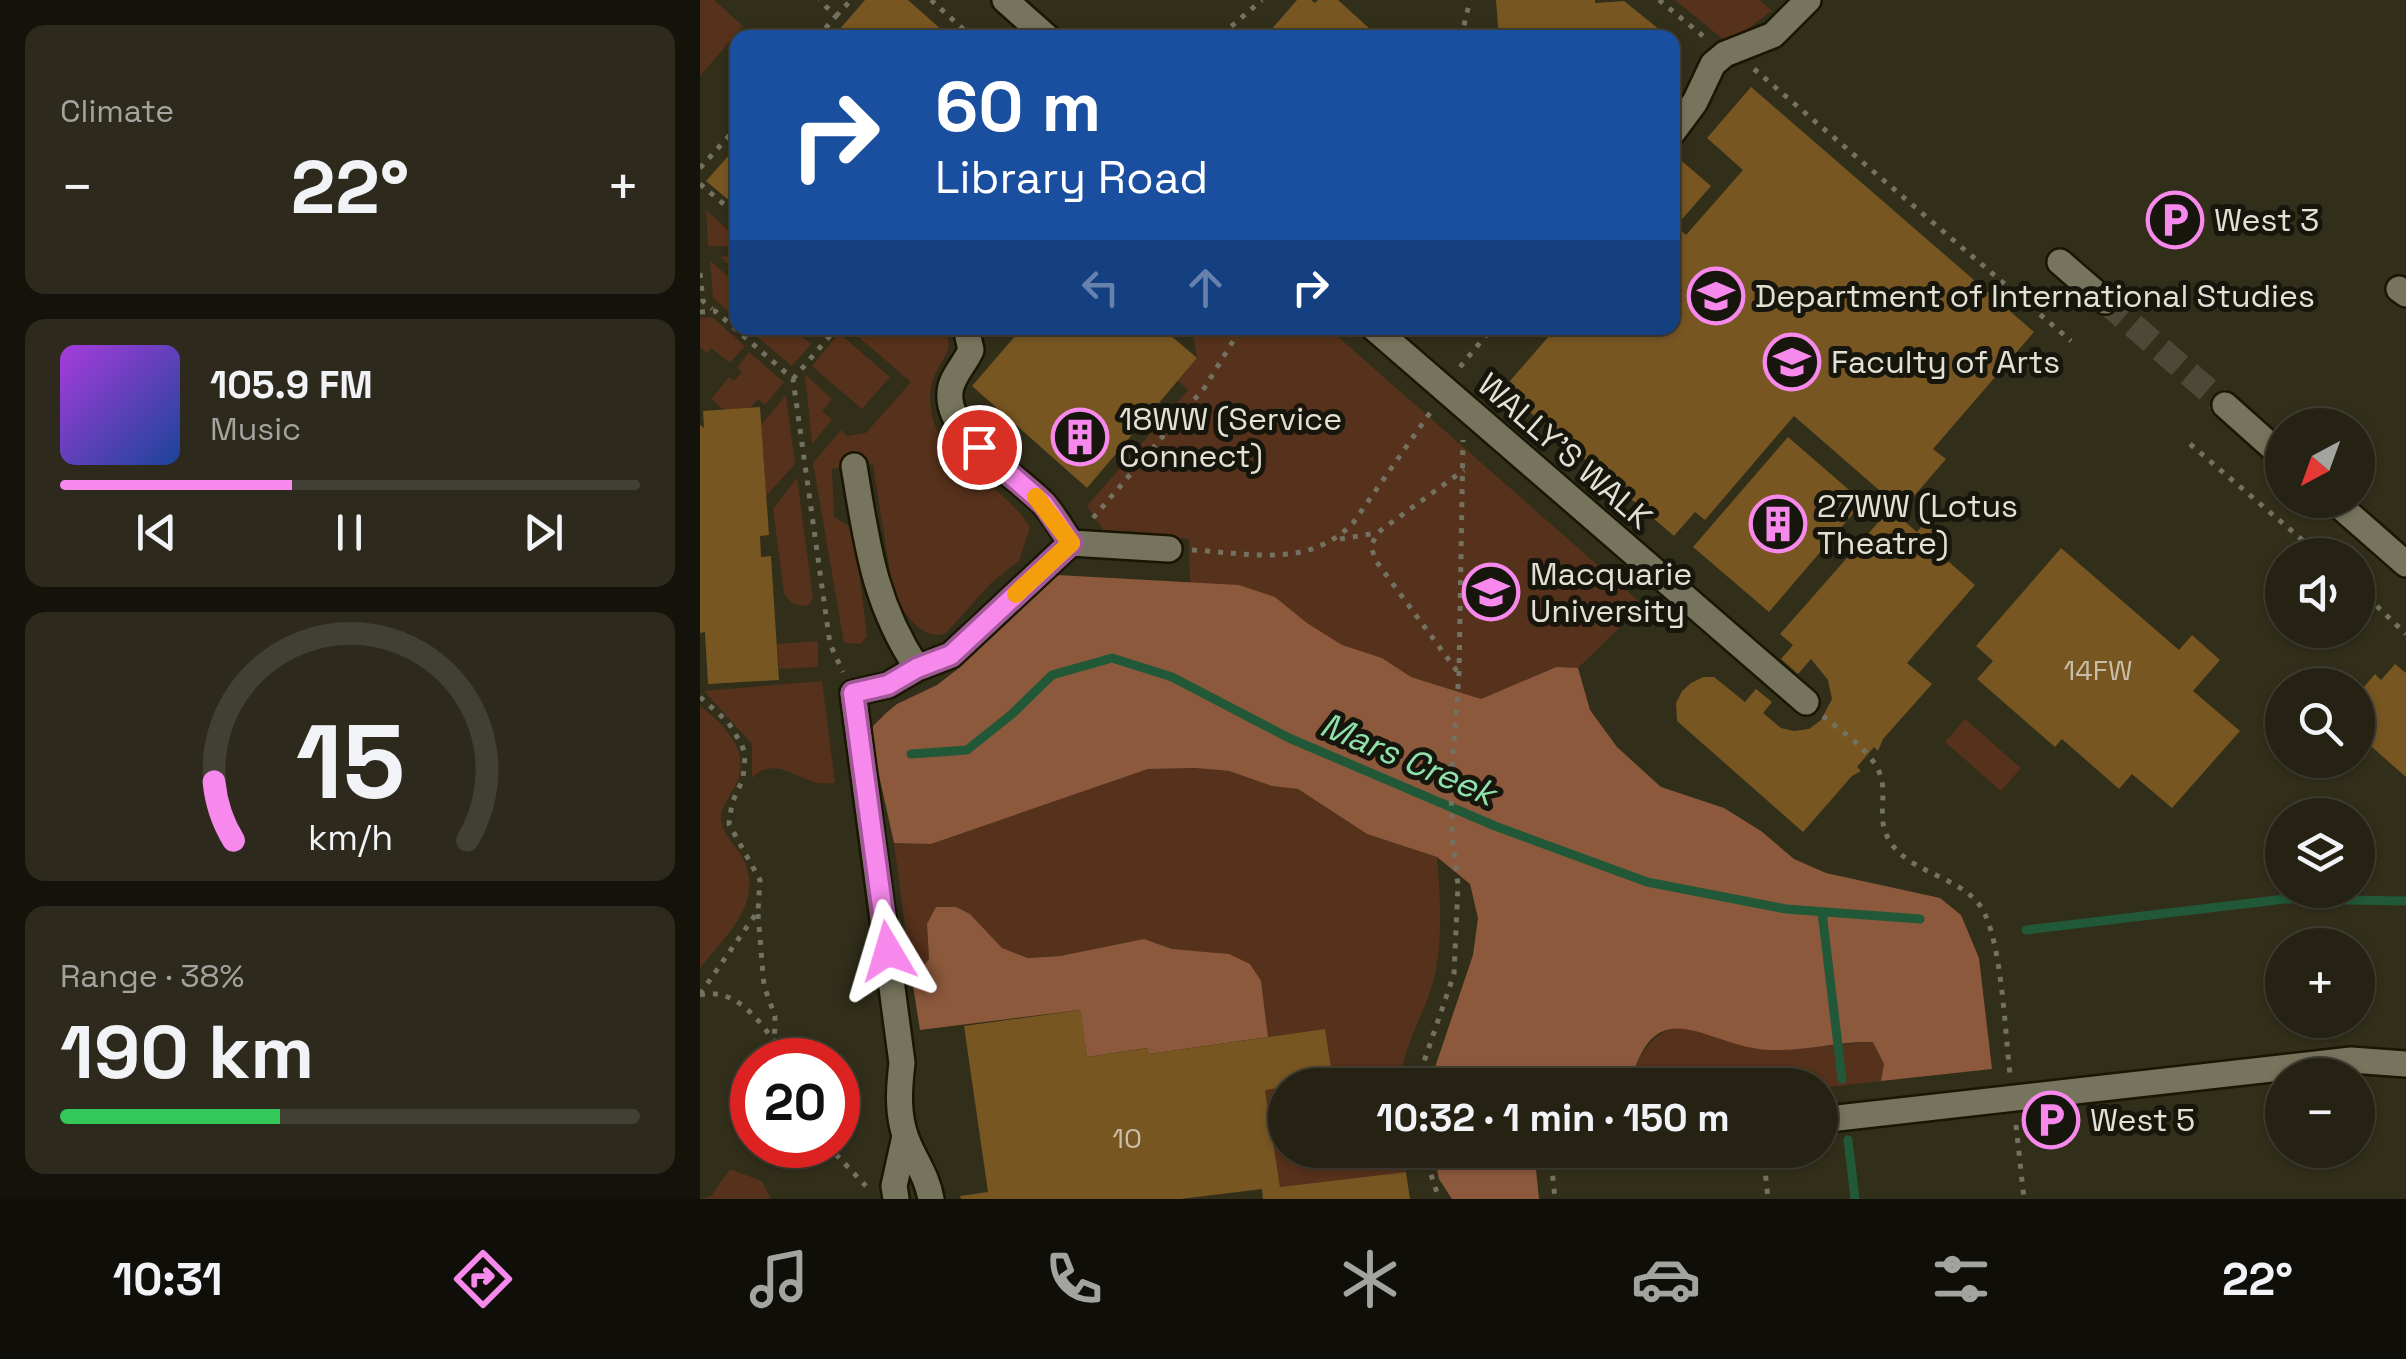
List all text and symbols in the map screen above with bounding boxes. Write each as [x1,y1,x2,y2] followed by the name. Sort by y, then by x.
[935,62,1101,151] text: 60 m
[770,70,900,200] icon: right
[60,91,174,131] text: Climate
[291,139,409,235] text: 22°
[935,149,1208,206] text: Library Road
[60,152,94,222] text: −
[606,152,640,222] text: +
[2145,190,2205,250] parking icon: West 3
[2214,200,2319,240] place label: West 3
[1073,260,1128,315] icon: left
[1178,260,1233,315] icon: ahead
[1283,260,1338,315] icon: right
[1686,266,1746,326] school or university icon: Department of International Studies
[1755,276,2315,316] place label: Department of International Studies
[1762,332,1822,392] school or university icon: Faculty of Arts
[1831,342,2060,382] place label: Faculty of Arts
[210,361,373,409] text: 105.9 FM
[1470,364,1661,538] street label: WALLY'S WALK
[1119,399,1342,476] place label: 18WW (Service Connect)
[937,405,1022,490] pin
[1050,407,1110,467] building icon: 18WW (Service Connect)
[2265,408,2375,518] north arrow
[2265,408,2375,1168] map controls
[210,409,301,449] text: Music
[952,420,1007,475] icon: arrive
[1817,486,2018,563] place label: 27WW (Lotus Theatre)
[1748,494,1808,554] building icon: 27WW (Lotus Theatre)
[129,505,184,560] icon: previous
[322,505,377,560] icon: pause
[516,505,571,560] icon: next
[2265,538,2375,648] button: sound
[1530,554,1692,631] place label: Macquarie University
[1461,562,1521,622] school or university icon: Macquarie University
[2064,652,2132,688] house number: 14FW
[2265,668,2375,778] button: search
[295,696,405,828] text: 15
[1314,702,1506,817] water label: Mars Creek
[2265,798,2375,908] button: layers
[307,815,393,860] text: km/h
[836,899,940,1003] position arrow
[2265,928,2375,1038] button: +
[60,956,244,996] text: Range · 38%
[60,1004,314,1100] text: 190 km
[730,1038,860,1168] speed limit sign: 20
[2265,1058,2375,1168] button: −
[2021,1090,2081,1150] parking icon: West 5
[1376,1094,1730,1142] text: 10:32 · 1 min · 150 m
[2090,1100,2195,1140] place label: West 5
[1112,1120,1142,1156] house number: 10
[448,1244,518,1314] icon: directions
[744,1244,814,1314] icon: music
[1039,1244,1109,1314] icon: phone
[1335,1244,1405,1314] icon: climate
[1631,1244,1701,1314] icon: car
[1926,1244,1996,1314] icon: filters
[113,1251,223,1308] text: 10:31
[2222,1251,2293,1308] text: 22°

